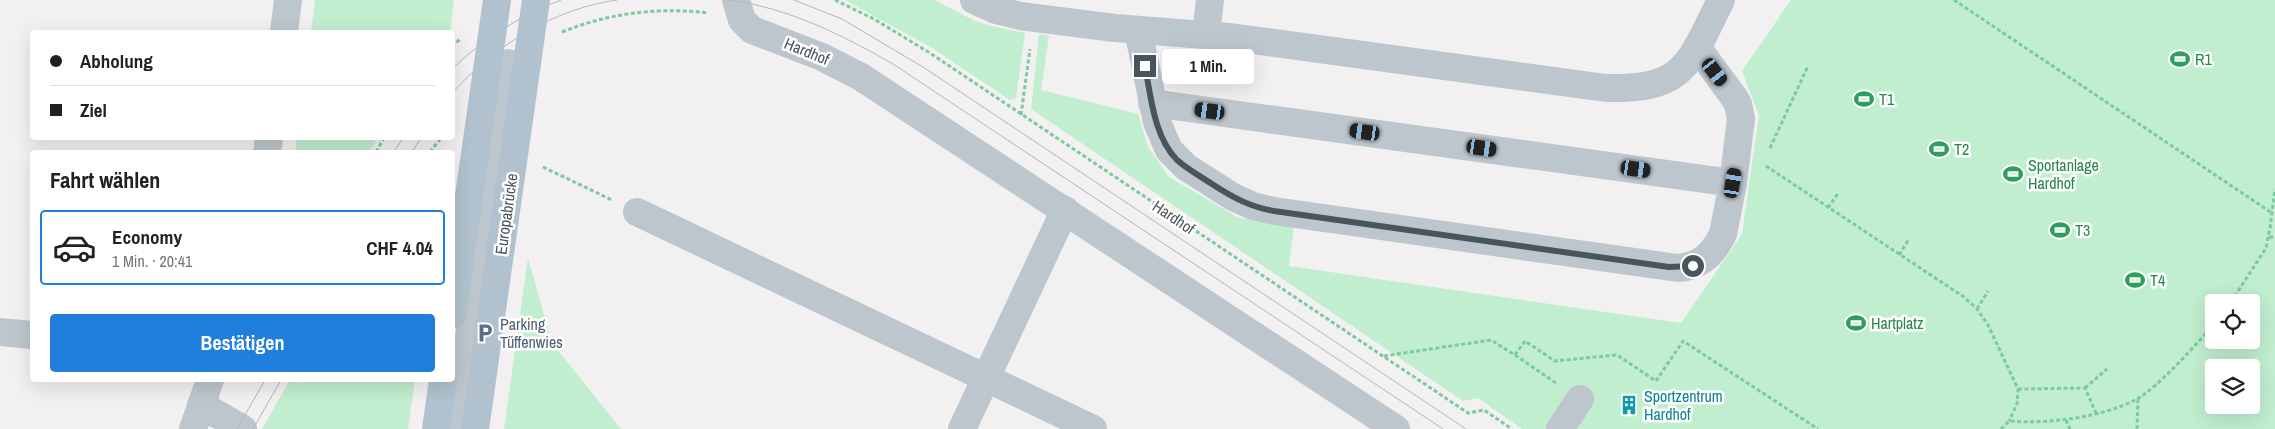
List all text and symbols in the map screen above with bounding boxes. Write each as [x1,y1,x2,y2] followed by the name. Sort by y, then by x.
[781,32,833,70] street label: Hardhof
[80,48,153,74] text: Abholung
[1162,48,1255,84] callout: 1 Min.
[2169,48,2191,70] sports icon: R1
[2195,48,2212,70] place label: R1
[1134,55,1156,77] route end
[1189,55,1227,77] text: 1 Min.
[1699,56,1730,88] car
[1853,88,1875,110] sports icon: T1
[1879,88,1895,110] place label: T1
[80,97,107,123] text: Ziel
[1194,101,1225,121] car
[1349,122,1380,142] car
[1466,138,1497,158] car
[1928,138,1950,160] sports icon: T2
[1954,138,1969,160] place label: T2
[2028,154,2099,194] place label: Sportanlage Hardhof
[1620,159,1651,179] car
[2002,163,2024,185] sports icon: Sportanlage Hardhof
[50,165,160,195] text: Fahrt wählen
[1723,167,1742,199] car
[489,172,523,256] street label: Europabrücke
[1148,195,1200,239] street label: Hardhof
[2049,219,2071,241] sports icon: T3
[2075,219,2090,241] place label: T3
[112,224,182,250] text: Economy
[52,225,97,270] icon: car
[366,235,433,261] text: CHF 4.04
[112,250,192,272] text: 1 Min. · 20:41
[1682,255,1704,277] route start
[2124,269,2146,291] sports icon: T4
[2150,269,2165,291] place label: T4
[2205,294,2260,414] map controls
[2205,294,2260,349] button: locate
[1845,312,1867,334] sports icon: Hartplatz
[1871,312,1924,334] place label: Hartplatz
[500,313,563,353] place label: Parking Tüffenwies
[50,314,435,372] button: Bestätigen
[474,322,496,344] parking icon: Parking Tüffenwies
[2205,359,2260,414] button: layers
[1644,385,1723,425] place label: Sportzentrum Hardhof
[1618,394,1640,416] building icon: Sportzentrum Hardhof

